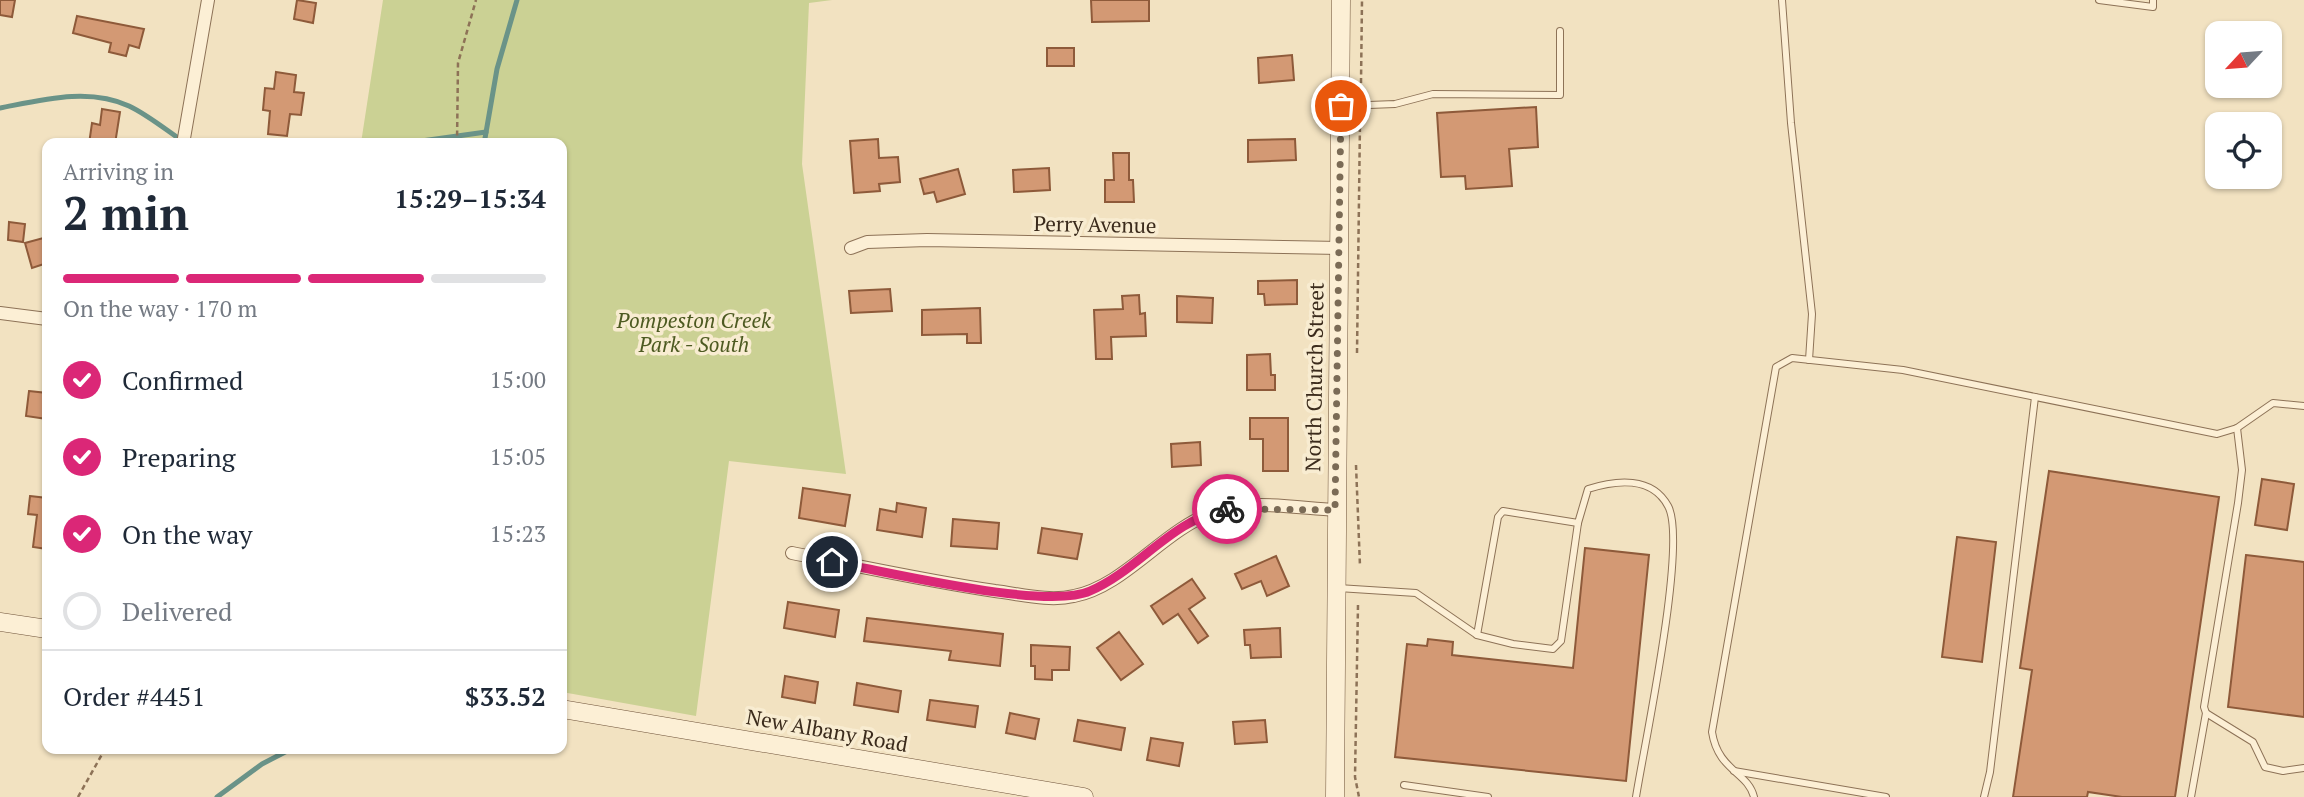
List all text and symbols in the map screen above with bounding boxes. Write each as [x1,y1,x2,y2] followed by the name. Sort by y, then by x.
[2205,21,2282,98] north arrow
[2205,21,2282,189] map controls
[1311,76,1371,136] pin
[1322,87,1360,125] icon: bag
[2205,112,2282,189] button: locate
[63,156,174,187] text: Arriving in
[394,181,546,215] text: 15:29–15:34
[63,182,189,243] text: 2 min
[1033,209,1157,239] street label: Perry Avenue
[1298,282,1330,472] street label: North Church Street
[63,293,257,324] text: On the way · 170 m
[616,306,772,358] park label: Pompeston Creek Park - South
[63,361,101,399] icon: check
[122,363,243,397] text: Confirmed
[489,364,546,395] text: 15:00
[63,438,101,476] icon: check
[122,440,235,474] text: Preparing
[489,441,546,472] text: 15:05
[1192,474,1262,544] courier
[1208,490,1246,528] icon: bike
[63,515,101,553] icon: check
[122,517,253,551] text: On the way
[489,518,546,549] text: 15:23
[802,532,862,592] pin
[813,543,851,581] icon: home
[122,594,232,628] text: Delivered
[63,679,205,713] text: Order #4451
[465,679,546,713] text: $33.52
[744,702,911,758] street label: New Albany Road

